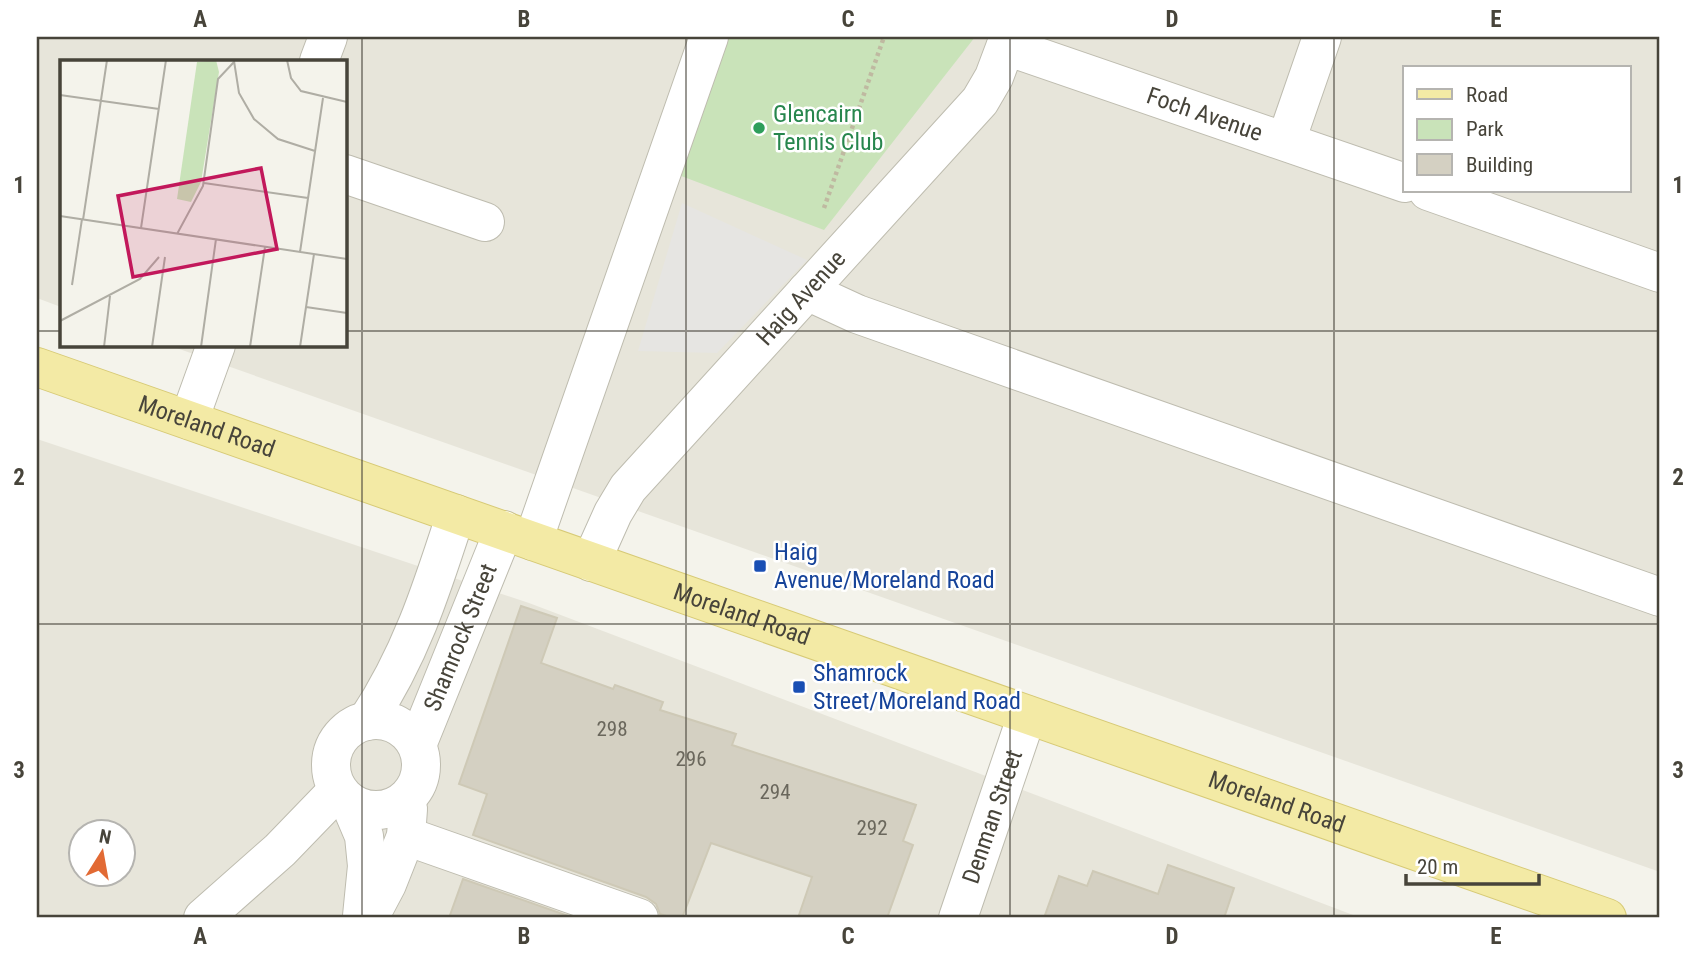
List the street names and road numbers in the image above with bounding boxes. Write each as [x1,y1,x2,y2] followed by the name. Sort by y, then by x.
[1143,81,1266,147] street label: Foch Avenue
[751,245,851,351] street label: Haig Avenue
[135,390,279,463] street label: Moreland Road
[418,560,503,715] street label: Shamrock Street
[670,578,814,651] street label: Moreland Road
[957,746,1028,887] street label: Denman Street
[1205,765,1349,839] street label: Moreland Road

